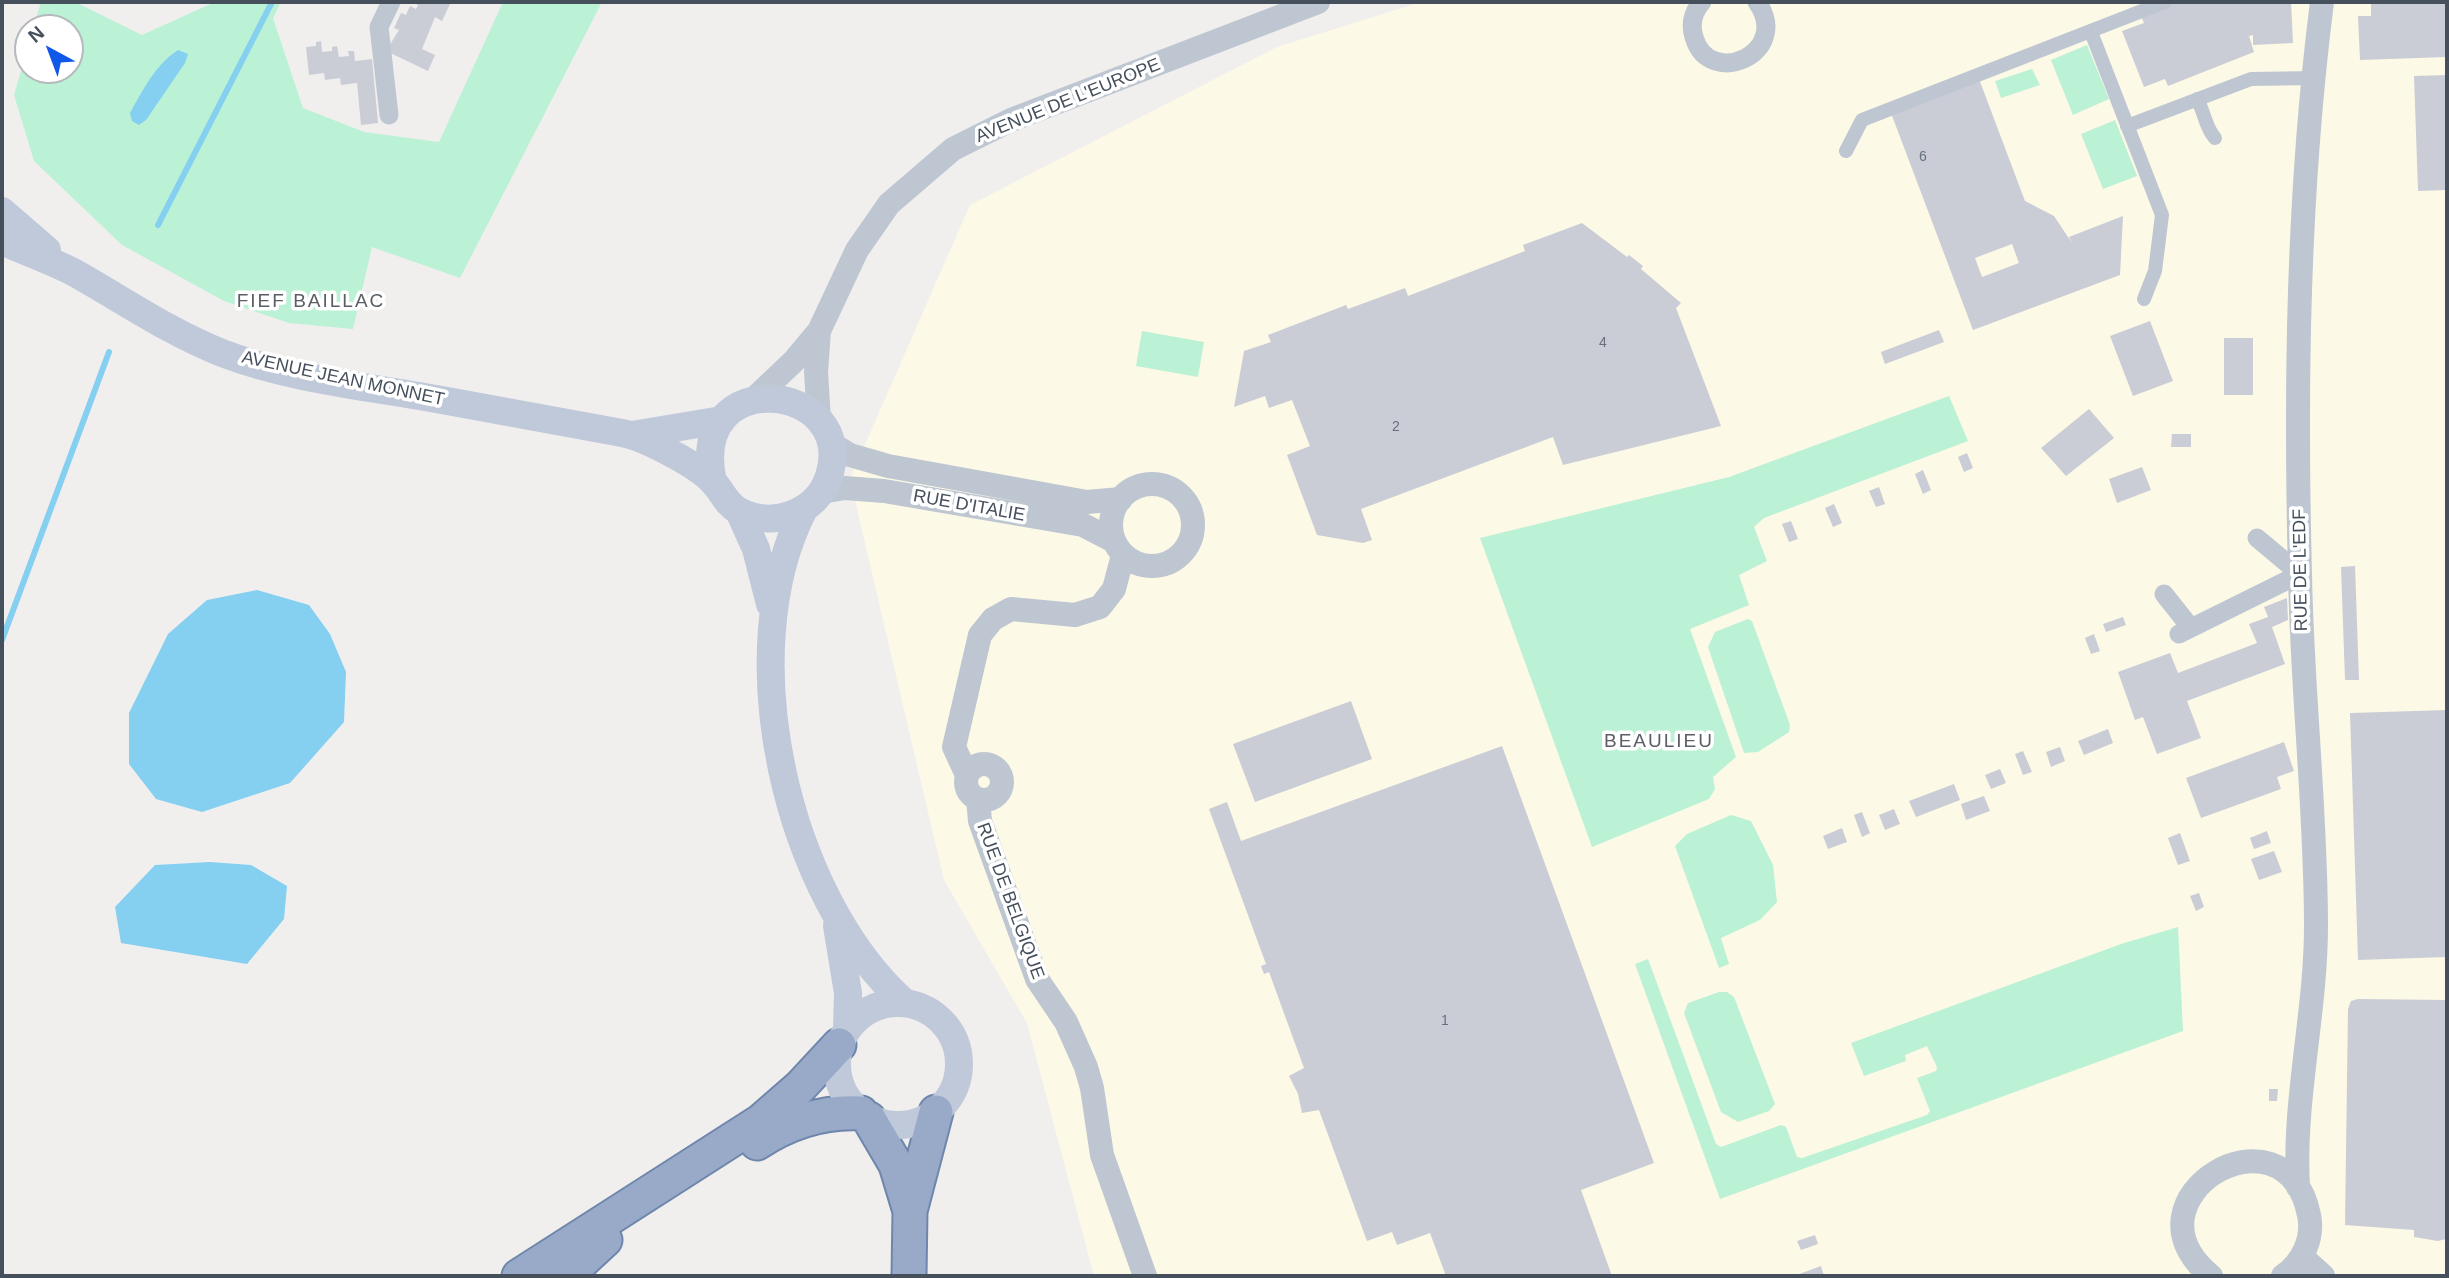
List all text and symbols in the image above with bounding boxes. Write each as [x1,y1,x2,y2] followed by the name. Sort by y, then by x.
[14,14,84,84] north arrow
[24,22,48,47] text: N
[973,54,1163,148] street label: AVENUE DE L'EUROPE
[1919,149,1927,165] house number: 6
[238,291,384,313] district label: FIEF BAILLAC
[1599,335,1607,351] house number: 4
[240,347,446,411] street label: AVENUE JEAN MONNET
[1392,419,1400,435] house number: 2
[911,486,1027,526] street label: RUE D'ITALIE
[2289,509,2313,631] street label: RUE DE L'EDF
[1605,731,1713,753] district label: BEAULIEU
[972,820,1048,982] street label: RUE DE BELGIQUE
[1441,1013,1449,1029] house number: 1

